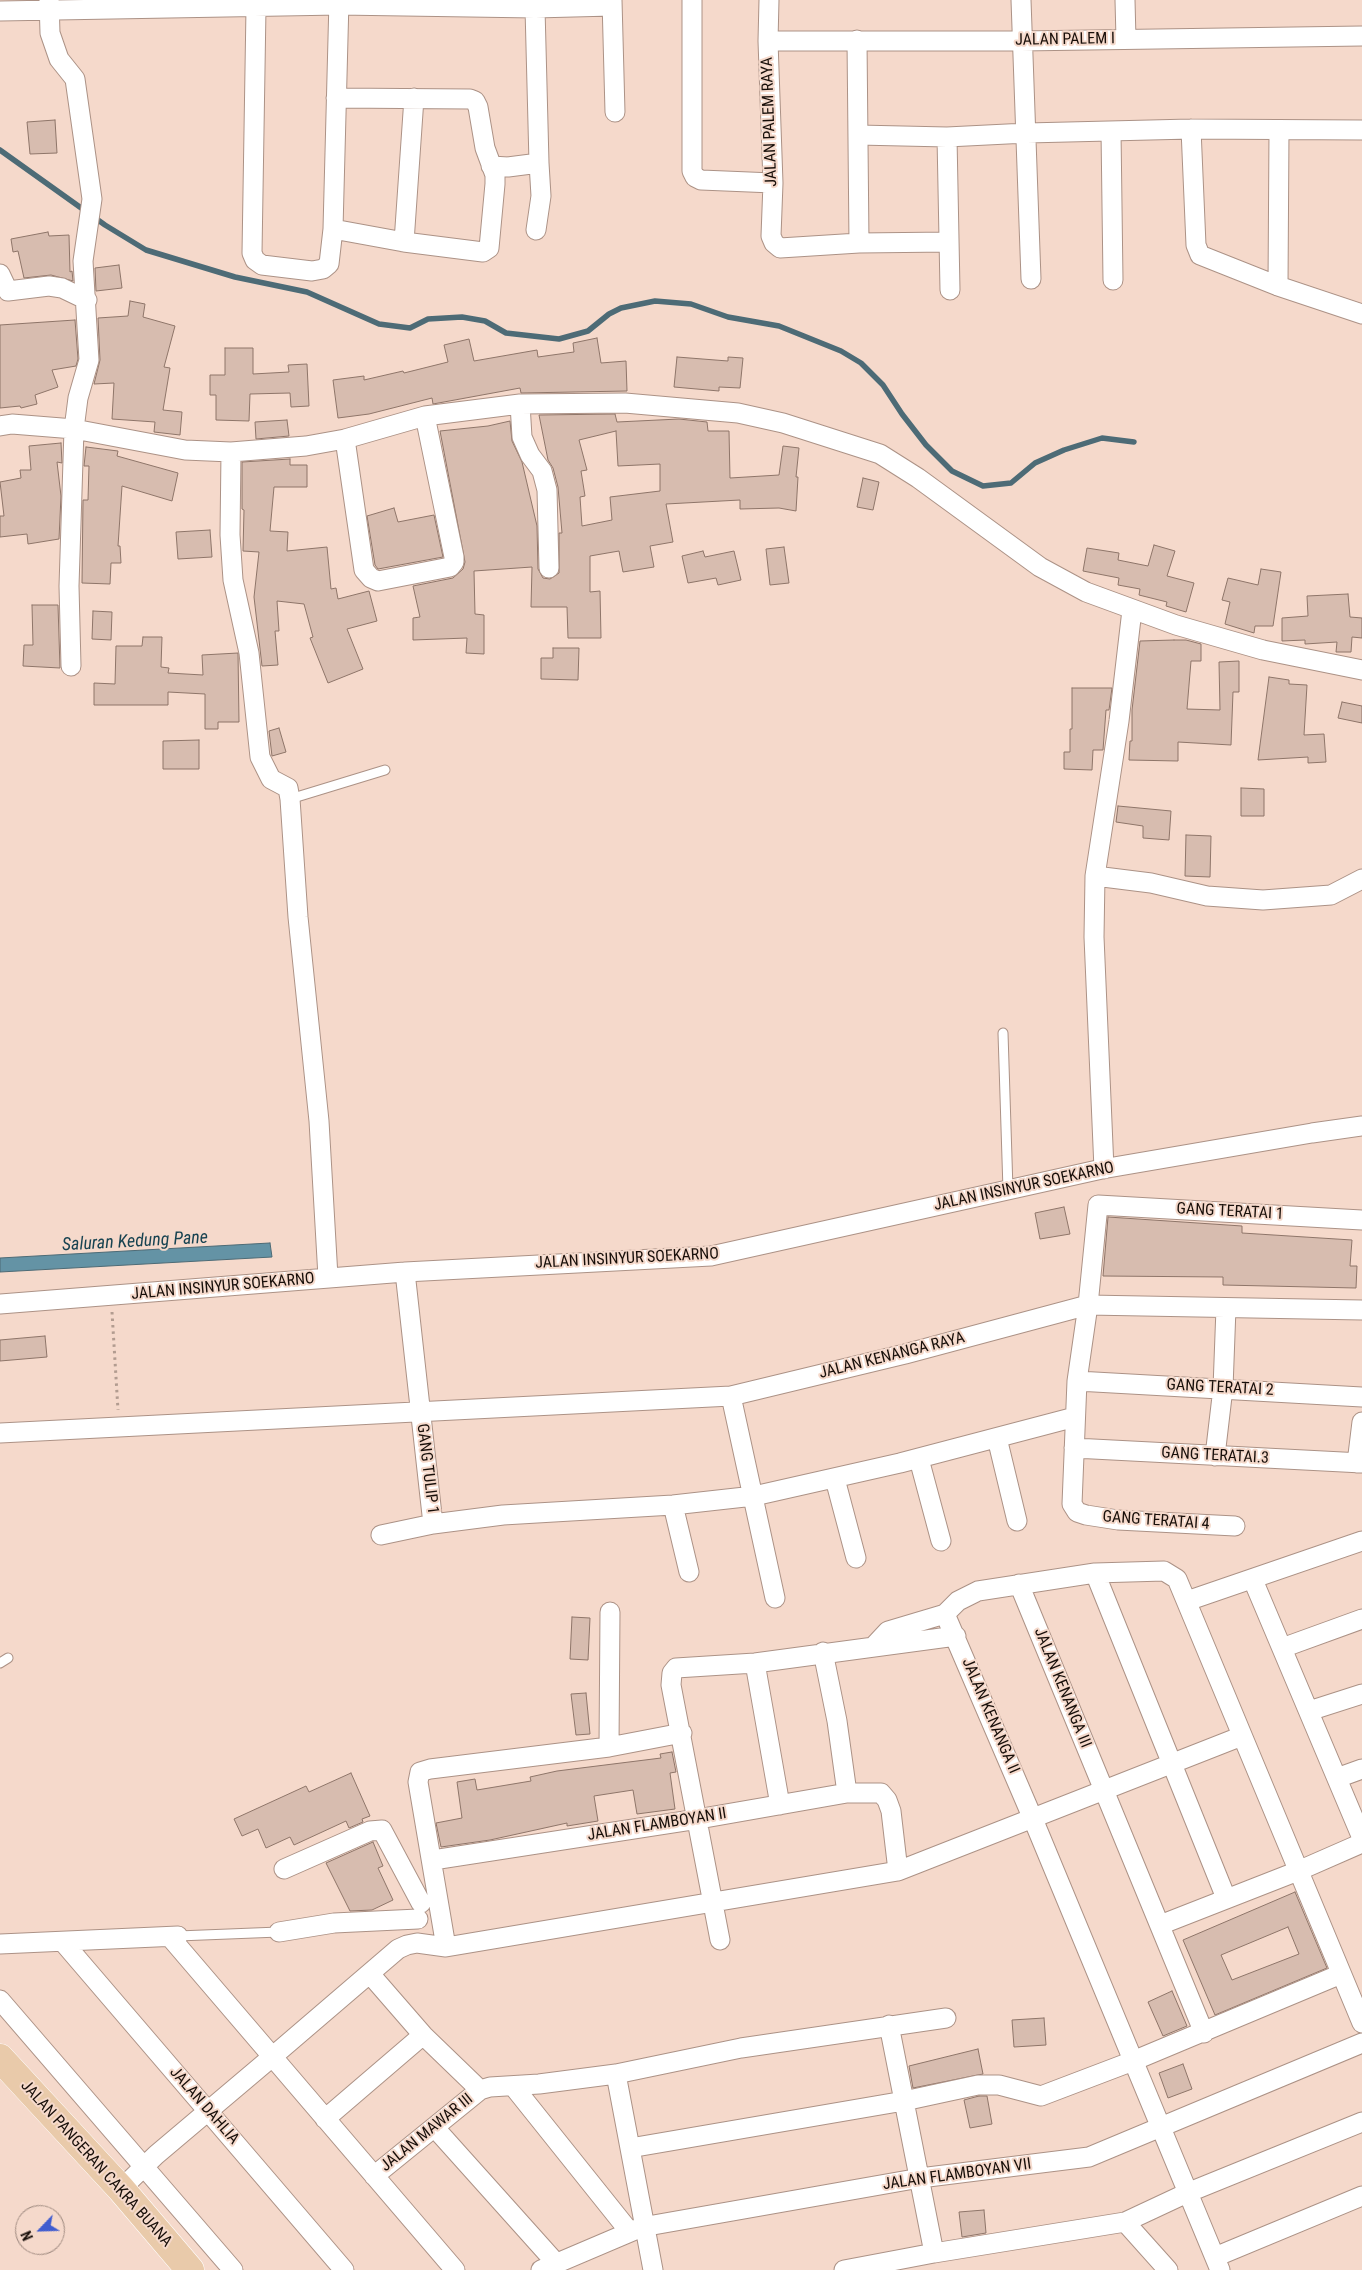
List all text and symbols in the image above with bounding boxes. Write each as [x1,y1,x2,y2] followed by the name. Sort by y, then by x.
[1015,30,1115,50] street label: JALAN PALEM I
[758,57,782,187] street label: JALAN PALEM RAYA
[932,1158,1116,1216] street label: JALAN INSINYUR SOEKARNO
[1176,1200,1284,1224] street label: GANG TERATAI 1
[61,1227,209,1257] water label: Saluran Kedung Pane
[535,1245,719,1273] street label: JALAN INSINYUR SOEKARNO
[131,1269,315,1305] street label: JALAN INSINYUR SOEKARNO
[817,1329,967,1383] street label: JALAN KENANGA RAYA
[1166,1376,1274,1400] street label: GANG TERATAI 2
[412,1423,442,1515] street label: GANG TULIP 1
[1161,1444,1269,1468] street label: GANG TERATAI.3
[1102,1508,1210,1534] street label: GANG TERATAI 4
[1029,1625,1095,1751] street label: JALAN KENANGA III
[957,1655,1023,1777] street label: JALAN KENANGA II
[586,1805,728,1845] street label: JALAN FLAMBOYAN II
[165,2063,243,2149] street label: JALAN DAHLIA
[16,2077,176,2251] street label: JALAN PANGERAN CAKRA BUANA
[377,2090,477,2176] street label: JALAN MAWAR III
[882,2155,1032,2195] street label: JALAN FLAMBOYAN VII
[15,2205,65,2255] north arrow

